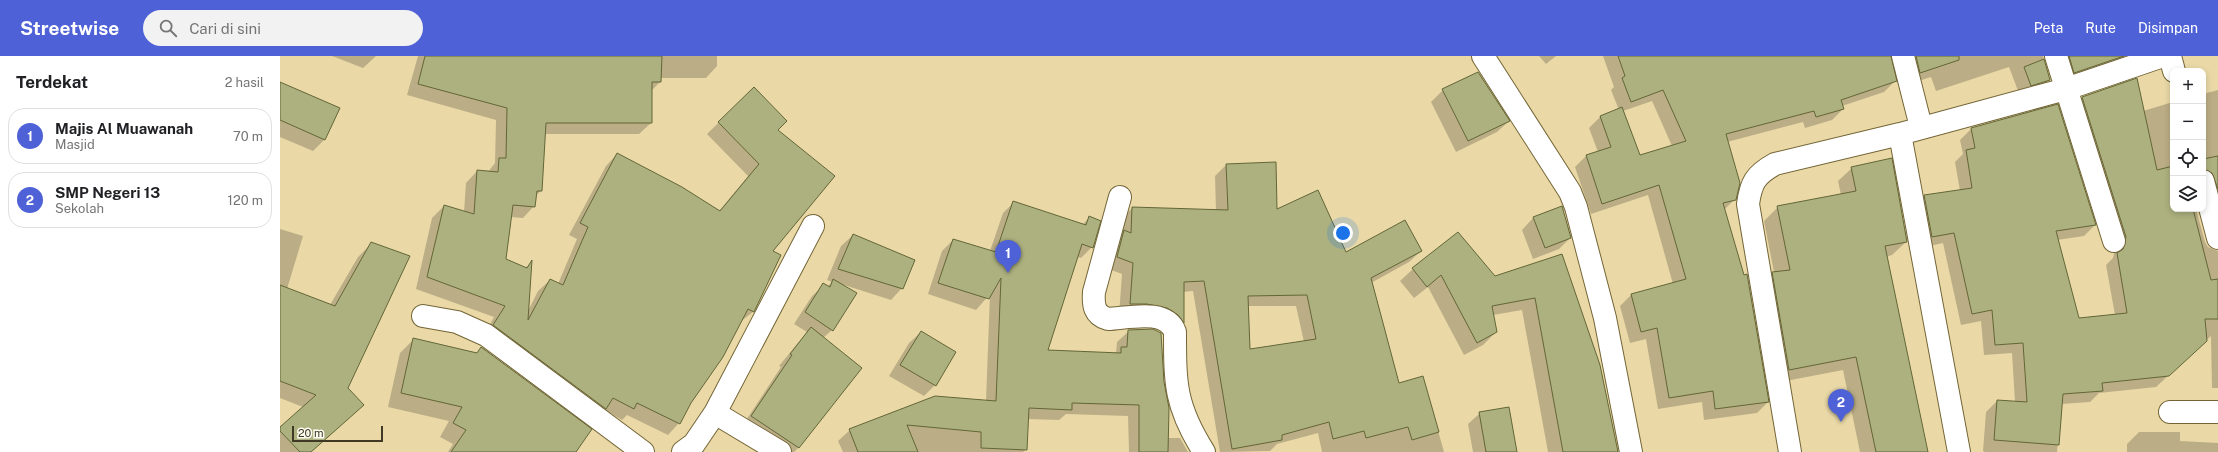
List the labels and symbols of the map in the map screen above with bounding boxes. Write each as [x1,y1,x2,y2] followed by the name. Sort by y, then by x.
[1333,223,1353,243] your location
[995,240,1021,273] pin: 1
[1828,389,1854,422] pin: 2
[292,424,383,443] scale bar

